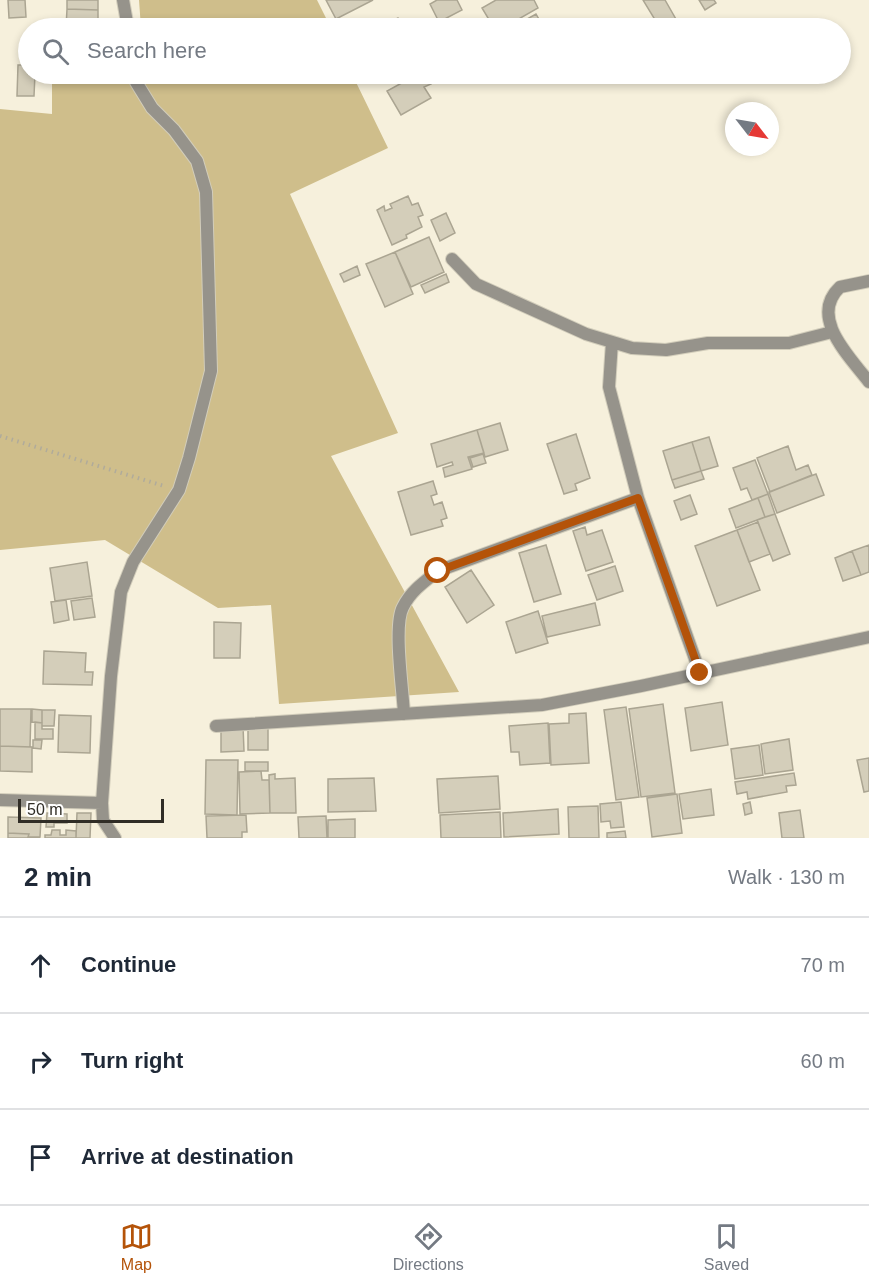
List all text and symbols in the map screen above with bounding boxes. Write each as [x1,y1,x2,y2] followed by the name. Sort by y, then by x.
[18,18,851,84] search box
[39,35,72,68] icon: search
[87,38,207,63] text: Search here
[725,102,779,156] north arrow
[424,557,450,583] route start
[686,659,712,685] route end
[18,796,164,824] scale bar
[27,801,63,818] text: 50 m
[24,862,92,892] text: 2 min
[728,866,845,888] text: Walk · 130 m
[24,949,57,982] icon: ahead
[81,952,176,977] text: Continue
[801,954,845,976] text: 70 m
[24,1045,57,1078] icon: right
[81,1048,183,1073] text: Turn right
[801,1050,845,1072] text: 60 m
[24,1141,57,1174] icon: arrive
[81,1144,294,1169] text: Arrive at destination
[120,1220,153,1274] tab: Map
[393,1220,464,1274] tab: Directions
[704,1220,749,1274] tab: Saved

